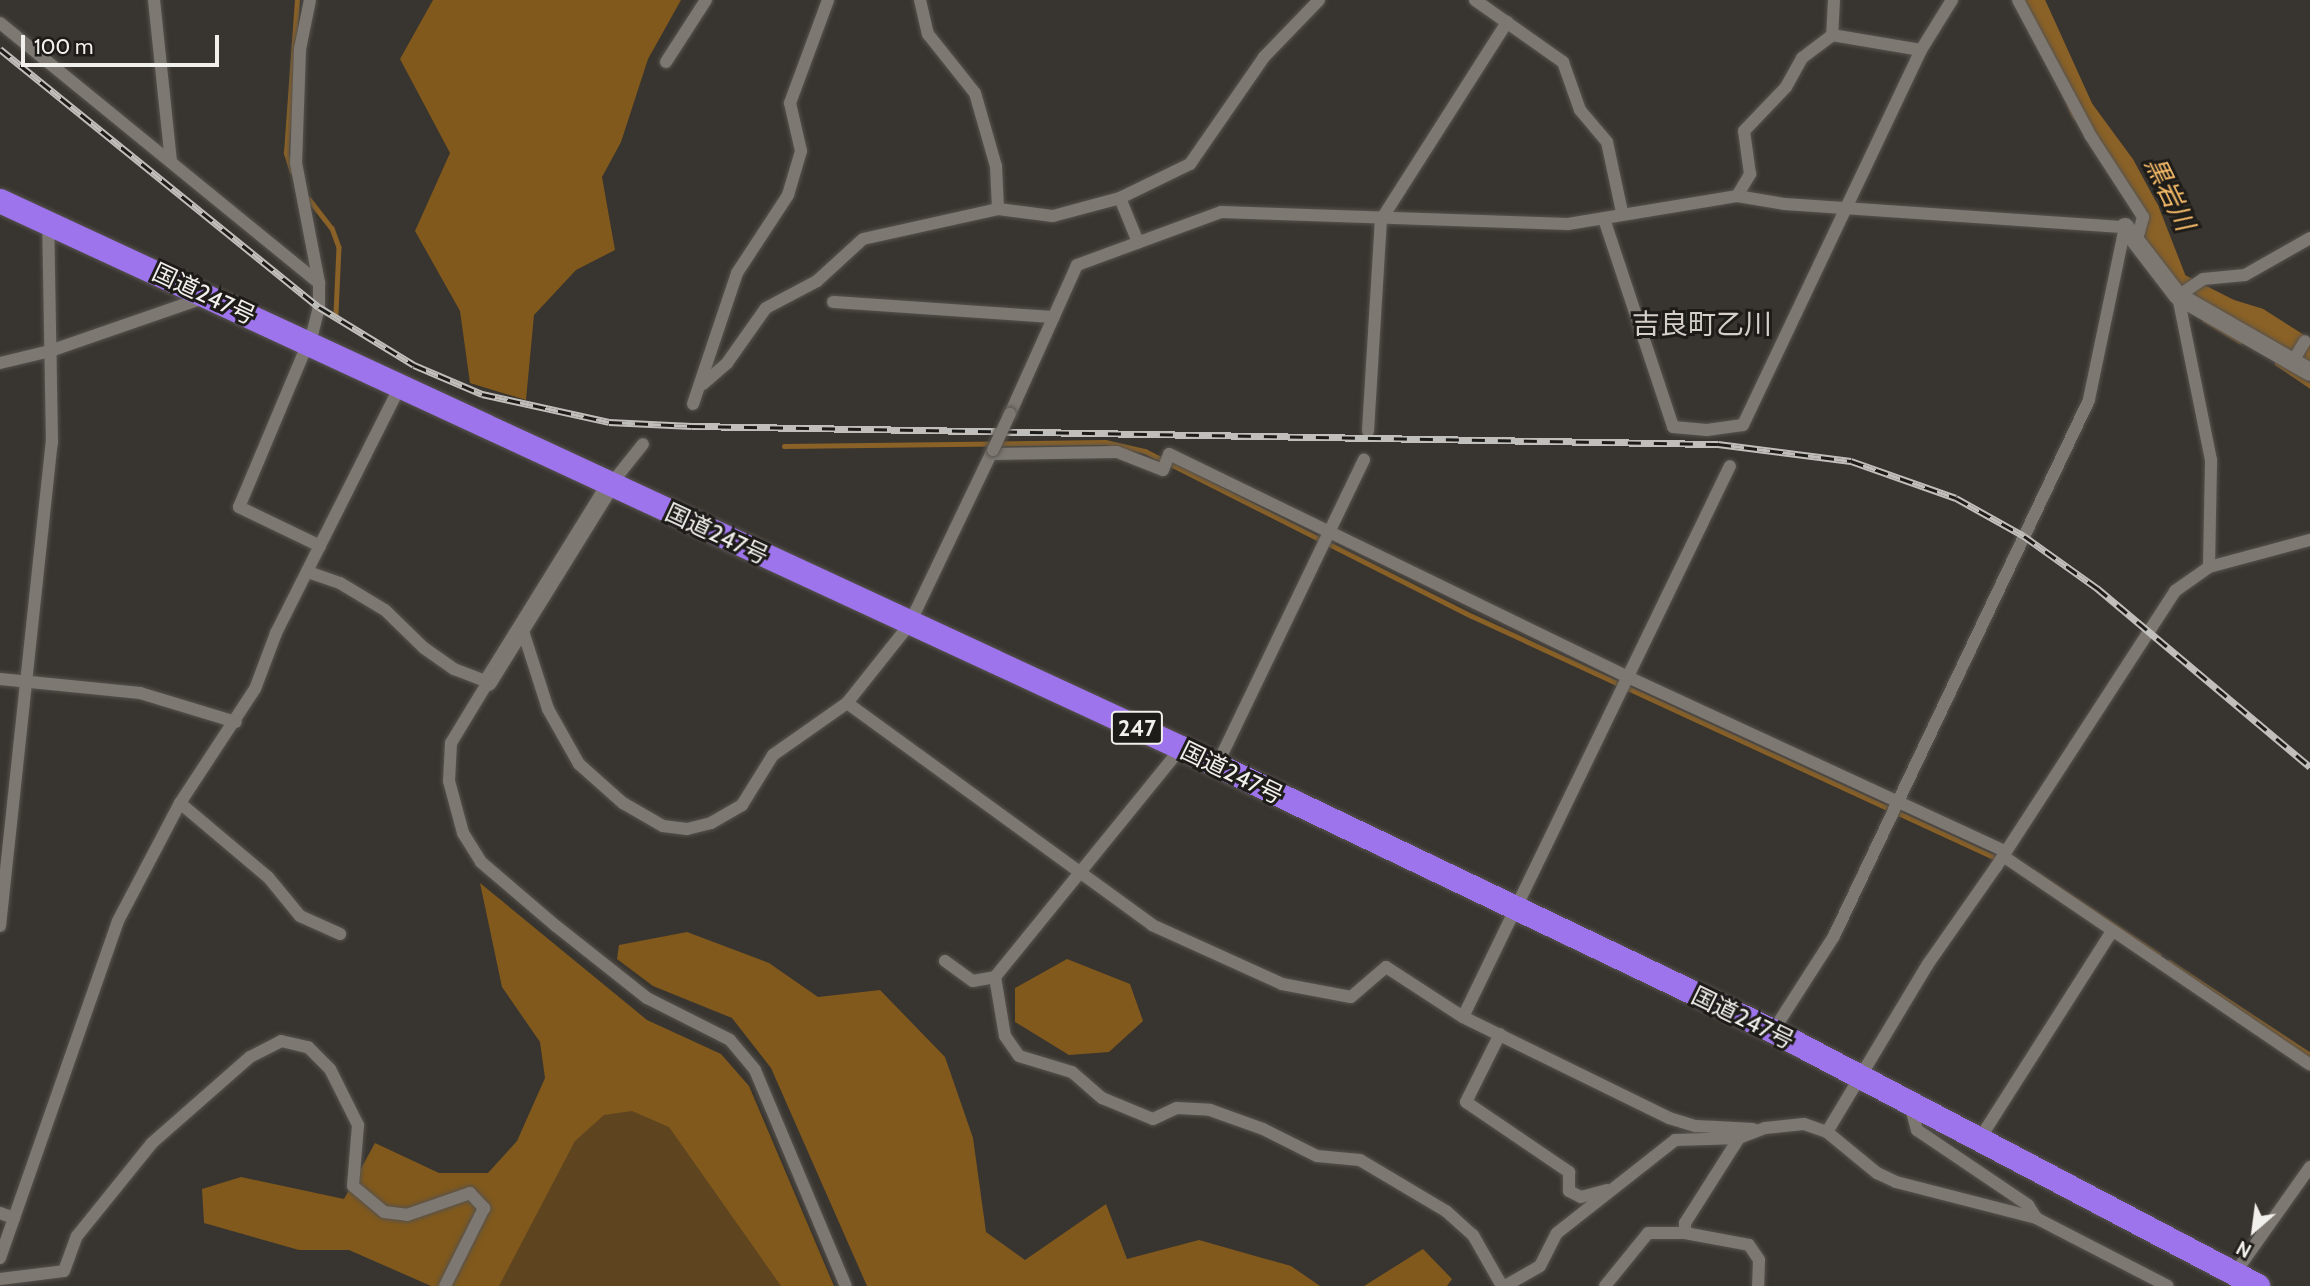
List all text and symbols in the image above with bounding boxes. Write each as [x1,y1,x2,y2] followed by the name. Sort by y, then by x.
[24,21,222,65] scale bar
[34,34,93,59] text: 100 m
[2138,152,2200,236] water label: 黒岩川
[148,258,260,330] street label: 国道247号
[1632,307,1772,341] district label: 吉良町乙川
[661,498,773,570] street label: 国道247号
[1111,708,1163,748] road number: 247
[1176,736,1288,810] street label: 国道247号
[1687,981,1799,1055] street label: 国道247号
[2219,1195,2289,1265] north arrow
[2233,1236,2255,1262] text: N

